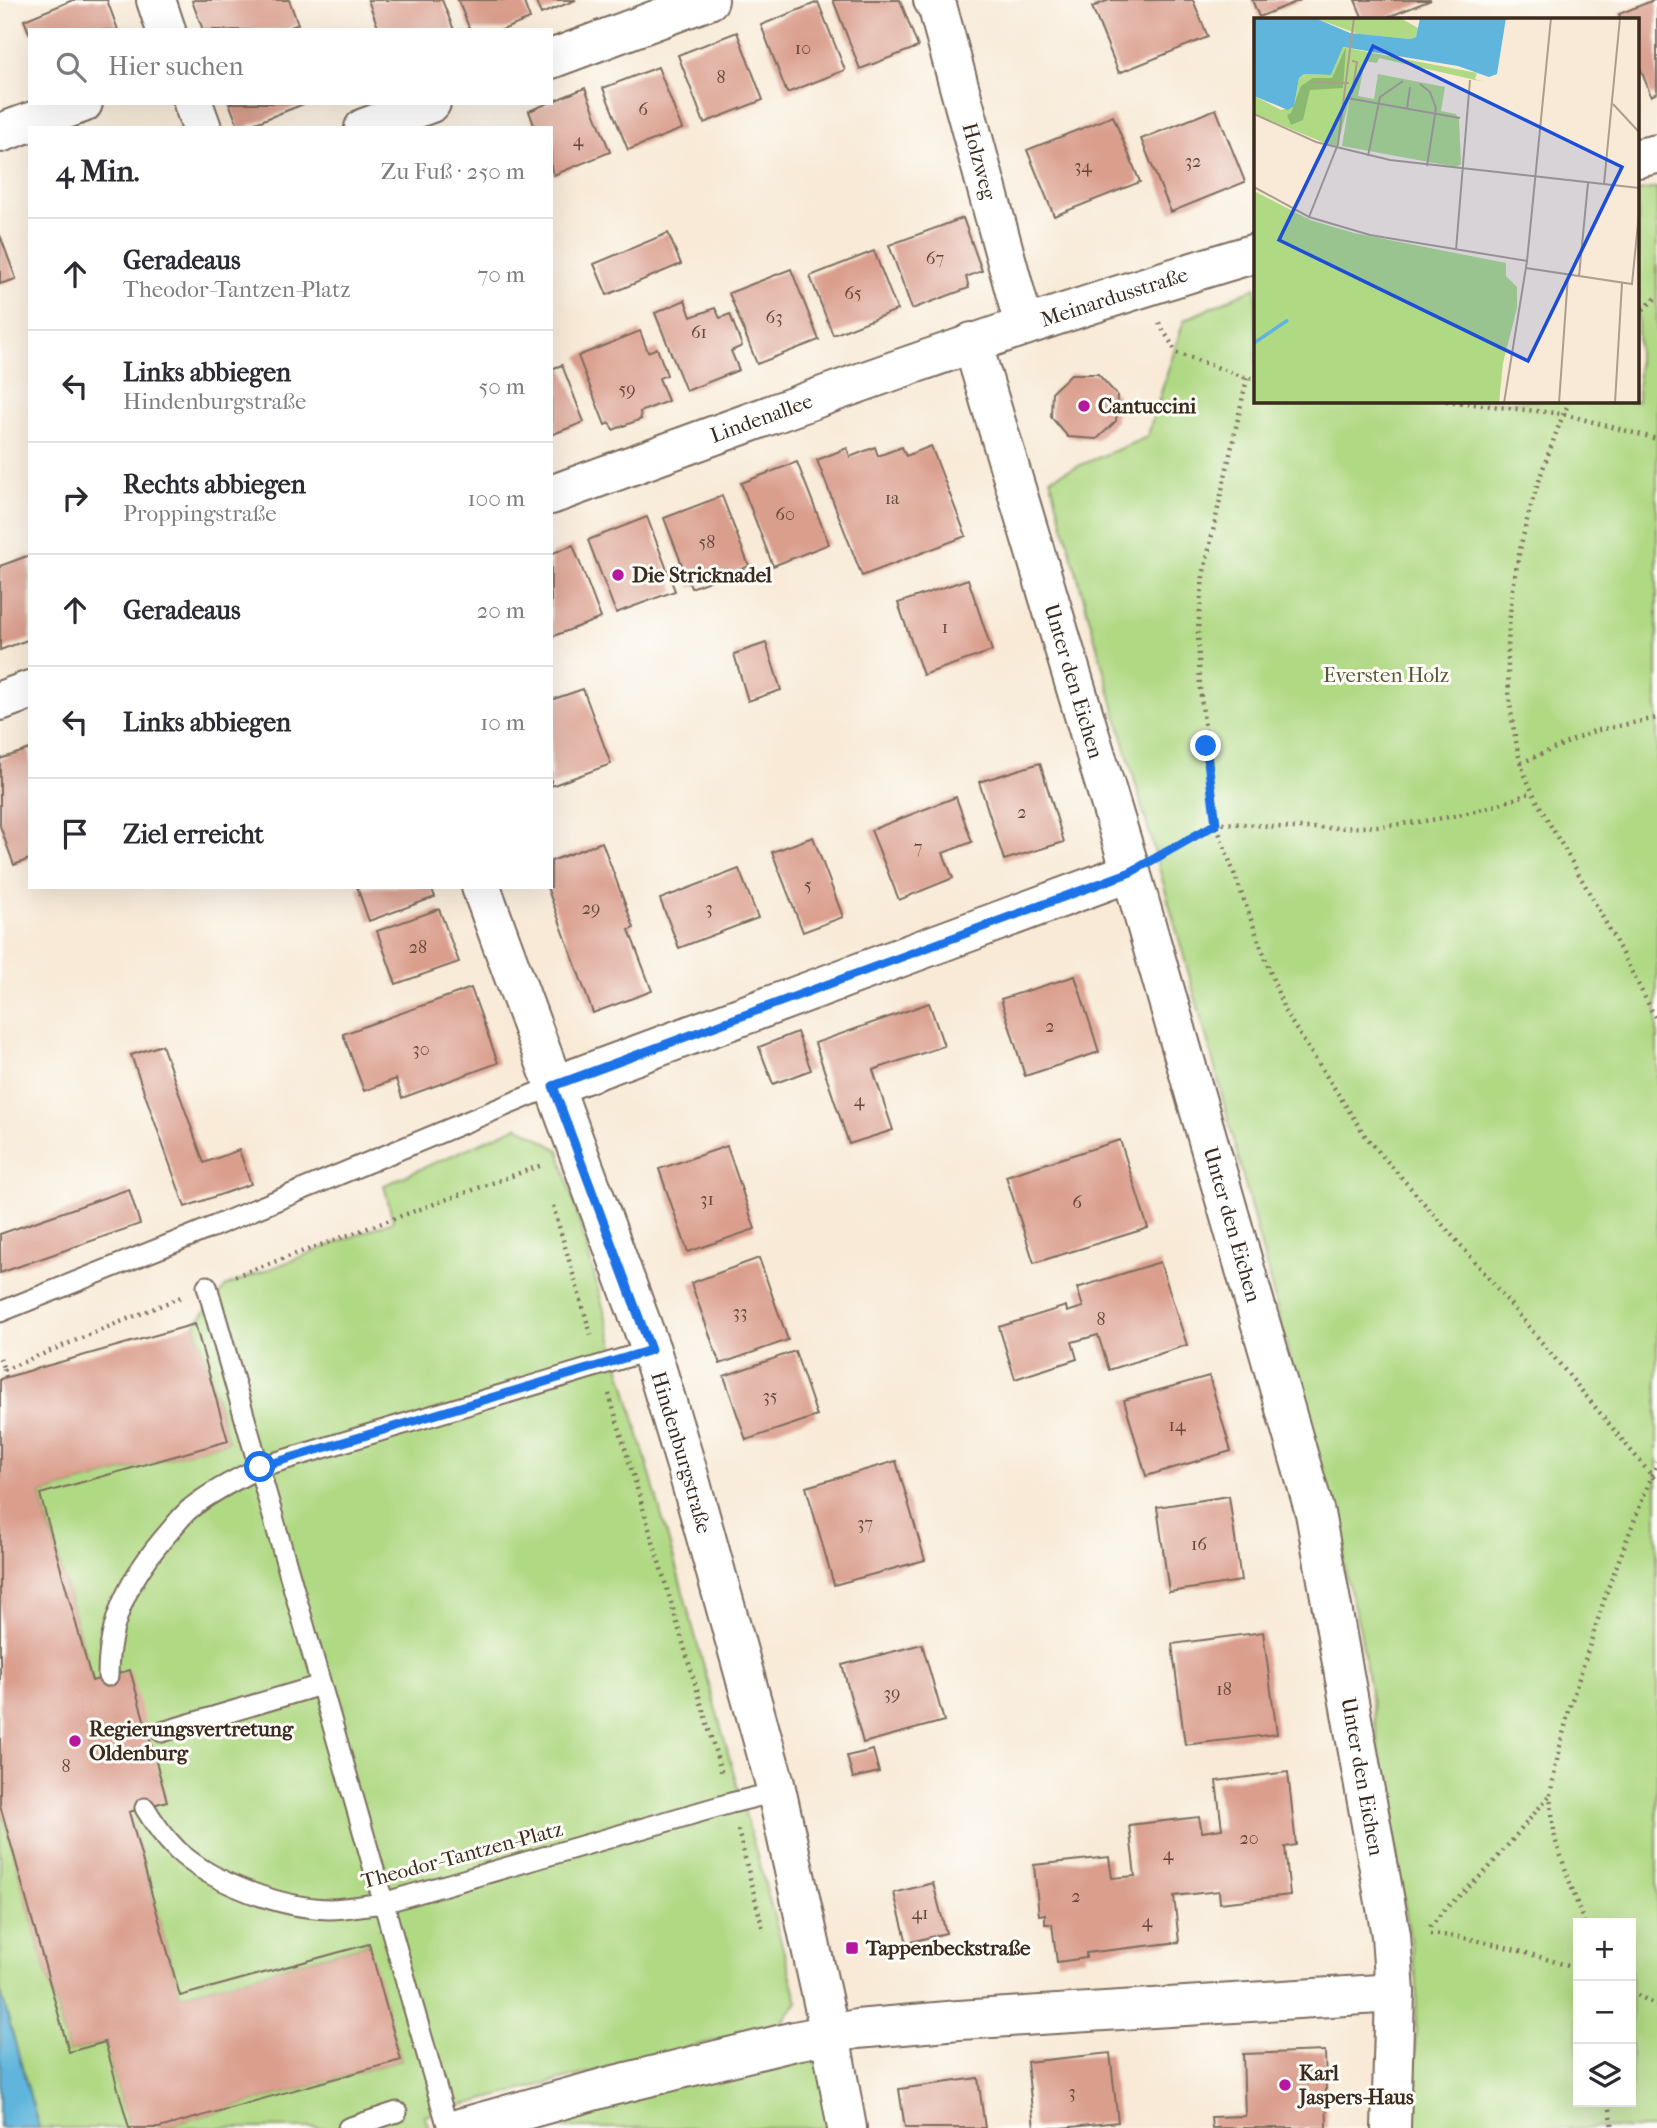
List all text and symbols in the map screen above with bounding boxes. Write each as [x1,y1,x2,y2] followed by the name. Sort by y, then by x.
[1254,18,1640,402] inset map
[28,28,553,105] search box
[795,38,811,59] house number: 10
[52,48,90,86] icon: search
[108,51,244,82] text: Hier suchen
[716,67,726,88] house number: 8
[638,99,648,120] house number: 6
[957,120,1002,203] street label: Holzweg
[573,130,584,151] house number: 4
[1185,151,1201,172] house number: 32
[56,154,140,189] text: 4 Min.
[1074,156,1092,177] house number: 34
[381,158,525,185] text: Zu Fuß · 250 m
[123,245,241,276] text: Geradeaus
[926,248,944,269] house number: 67
[56,255,94,293] icon: ahead
[477,261,525,288] text: 70 m
[1038,262,1191,332] street label: Meinardusstraße
[123,276,350,303] text: Theodor-Tantzen-Platz
[844,283,862,304] house number: 65
[765,307,783,328] house number: 63
[691,322,707,343] house number: 61
[123,357,291,388] text: Links abbiegen
[56,367,94,405] icon: left
[478,373,525,400] text: 50 m
[618,379,636,400] house number: 59
[123,388,306,415] text: Hindenburgstraße
[707,389,816,448] street label: Lindenallee
[1098,394,1197,418] place label: Cantuccini
[1076,398,1092,414] marker: Cantuccini
[123,469,306,500] text: Rechts abbiegen
[56,479,94,517] icon: right
[467,485,525,512] text: 100 m
[885,488,900,509] house number: 1a
[123,500,277,527] text: Proppingstraße
[775,504,795,525] house number: 60
[699,532,715,553] house number: 58
[632,563,772,587] place label: Die Stricknadel
[610,567,626,583] marker: Die Stricknadel
[56,591,94,629] icon: ahead
[123,595,241,626] text: Geradeaus
[476,597,525,624] text: 20 m
[1039,601,1108,761] street label: Unter den Eichen
[942,617,948,638] house number: 1
[1323,663,1449,687] park label: Eversten Holz
[56,703,94,741] icon: left
[123,707,291,738] text: Links abbiegen
[480,709,525,736] text: 10 m
[1190,730,1221,761] route end
[1017,802,1027,823] house number: 2
[56,815,94,853] icon: arrive
[123,819,264,850] text: Ziel erreicht
[914,837,923,858] house number: 7
[804,875,812,896] house number: 5
[582,898,600,919] house number: 29
[705,898,713,919] house number: 3
[409,937,427,958] house number: 28
[1045,1016,1055,1037] house number: 2
[412,1039,430,1060] house number: 30
[854,1090,865,1111] house number: 4
[1198,1144,1266,1305] street label: Unter den Eichen
[700,1189,714,1210] house number: 31
[1072,1192,1082,1213] house number: 6
[733,1302,747,1323] house number: 33
[1096,1309,1106,1330] house number: 8
[646,1369,716,1536] street label: Hindenburgstraße
[762,1386,778,1407] house number: 35
[1168,1415,1186,1436] house number: 14
[244,1451,275,1482] route start
[857,1513,873,1534] house number: 37
[1191,1534,1207,1555] house number: 16
[1216,1679,1232,1700] house number: 18
[884,1683,900,1704] house number: 39
[1336,1695,1389,1858] street label: Unter den Eichen
[89,1717,294,1765] place label: Regierungsvertretung Oldenburg
[67,1733,83,1749] marker: Regierungsvertretung Oldenburg
[61,1756,71,1777] house number: 8
[359,1817,565,1893] street label: Theodor-Tantzen-Platz
[1239,1828,1259,1849] house number: 20
[1163,1844,1174,1865] house number: 4
[1071,1886,1081,1907] house number: 2
[911,1903,929,1924] house number: 41
[1142,1911,1153,1932] house number: 4
[1573,1918,1636,2107] map controls
[1573,1918,1636,1981] button: +
[865,1936,1031,1960] place label: Tappenbeckstraße
[844,1940,860,1956] marker: Tappenbeckstraße
[1573,1981,1636,2044] button: −
[1573,2044,1636,2107] button: layers
[1297,2061,1414,2109] place label: Karl Jaspers-Haus
[1277,2077,1293,2093] marker: Karl Jaspers-Haus
[1068,2082,1076,2103] house number: 3

